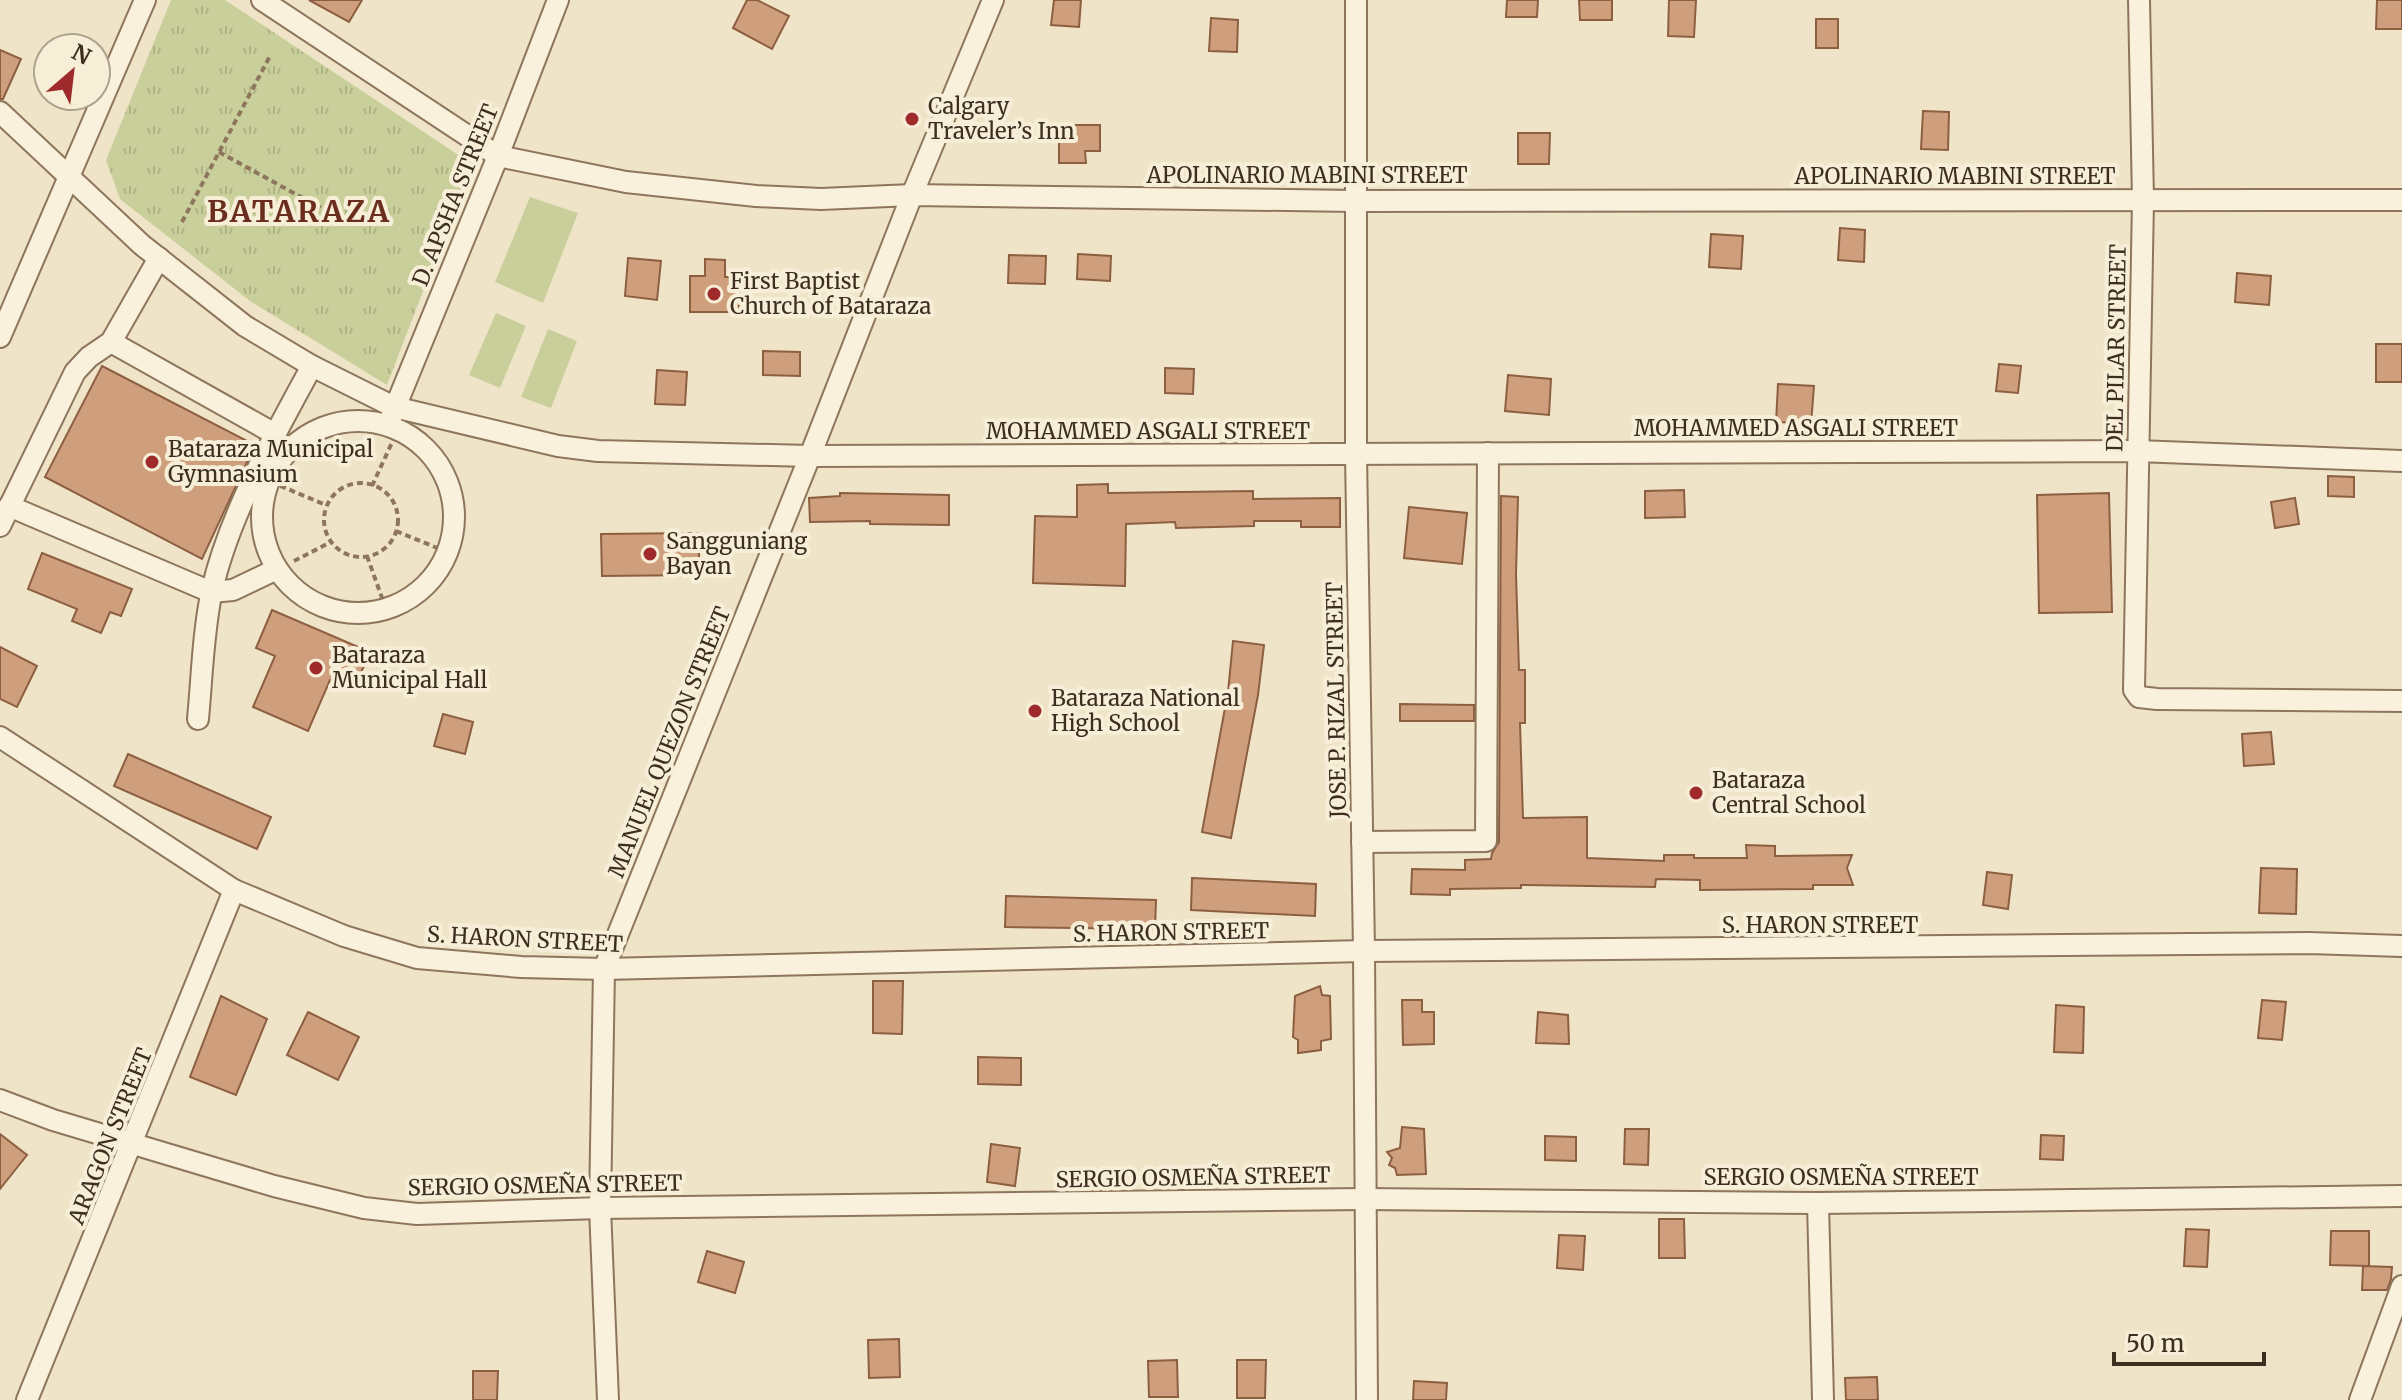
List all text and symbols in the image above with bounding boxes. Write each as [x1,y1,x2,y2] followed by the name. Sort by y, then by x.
[32,32,112,112] north arrow
[67,38,96,71] text: N
[928,92,1075,145] place label: Calgary Traveler’s Inn
[406,100,504,290] street label: D. APSHA STREET
[903,110,921,128] marker: Calgary Traveler’s Inn
[1145,161,1468,189] street label: APOLINARIO MABINI STREET
[1793,162,2116,190] street label: APOLINARIO MABINI STREET
[207,192,391,230] district label: BATARAZA
[2100,244,2132,452] street label: DEL PILAR STREET
[730,267,932,320] place label: First Baptist Church of Bataraza
[705,285,723,303] marker: First Baptist Church of Bataraza
[1634,414,1958,442] street label: MOHAMMED ASGALI STREET
[986,417,1310,445] street label: MOHAMMED ASGALI STREET
[168,435,374,488] place label: Bataraza Municipal Gymnasium
[143,453,161,471] marker: Bataraza Municipal Gymnasium
[666,527,807,580] place label: Sangguniang Bayan
[641,545,659,563] marker: Sangguniang Bayan
[1320,582,1352,819] street label: JOSE P. RIZAL STREET
[602,603,736,881] street label: MANUEL QUEZON STREET
[332,641,487,694] place label: Bataraza Municipal Hall
[307,659,325,677] marker: Bataraza Municipal Hall
[1051,684,1240,737] place label: Bataraza National High School
[1026,702,1044,720] marker: Bataraza National High School
[1712,766,1866,819] place label: Bataraza Central School
[1687,784,1705,802] marker: Bataraza Central School
[1722,911,1918,939] street label: S. HARON STREET
[1073,916,1269,948] street label: S. HARON STREET
[426,920,624,958] street label: S. HARON STREET
[62,1044,158,1229] street label: ARAGON STREET
[1055,1161,1331,1193] street label: SERGIO OSMEÑA STREET
[1704,1163,1978,1191] street label: SERGIO OSMEÑA STREET
[407,1169,683,1201] street label: SERGIO OSMEÑA STREET
[2114,1316,2264,1366] scale bar
[2126,1328,2185,1359] text: 50 m

